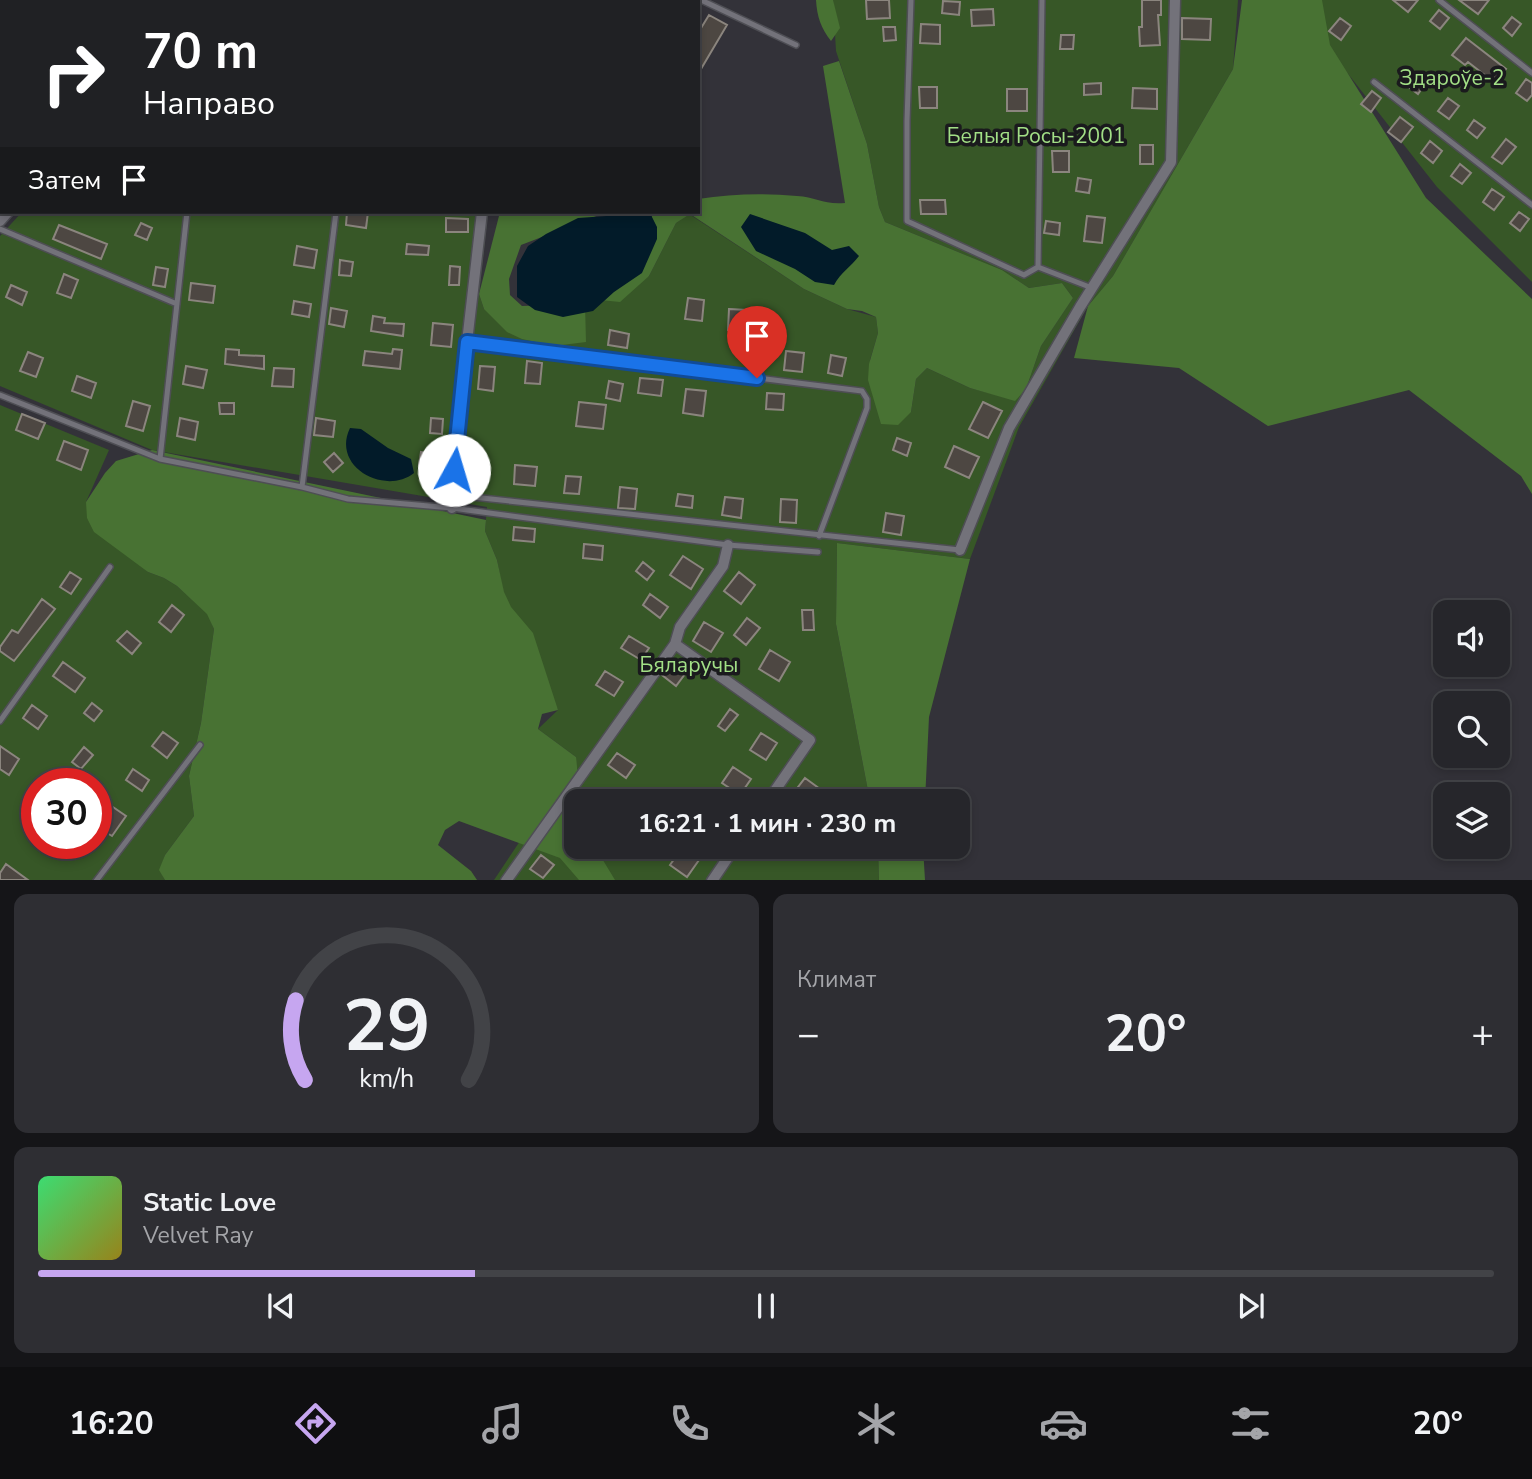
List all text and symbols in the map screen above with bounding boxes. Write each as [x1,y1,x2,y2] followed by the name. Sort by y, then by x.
[143,18,258,85] text: 70 m
[28,28,119,119] icon: right
[1399,64,1505,92] park label: Здароўе-2
[143,82,275,125] text: Направо
[947,122,1125,150] park label: Белыя Росы-2001
[115,161,153,199] icon: arrive
[28,163,101,198] text: Затем
[727,306,787,378] pin
[738,317,776,355] icon: arrive
[417,433,491,507] position arrow
[1433,600,1510,859] map controls
[1433,600,1510,677] button: sound
[640,651,738,679] park label: Бяларучы
[1433,691,1510,768] button: search
[21,768,112,859] speed limit sign: 30
[1433,782,1510,859] button: layers
[638,806,896,841] text: 16:21 · 1 мин · 230 m
[797,964,876,995] text: Климат
[343,976,430,1076] text: 29
[1104,998,1187,1069] text: 20°
[797,1009,820,1060] text: −
[1471,1009,1494,1060] text: +
[359,1061,414,1095] text: km/h
[143,1185,276,1220] text: Static Love
[143,1220,253,1251] text: Velvet Ray
[262,1287,300,1325] icon: previous
[747,1287,785,1325] icon: pause
[1232,1287,1270,1325] icon: next
[291,1399,340,1448] icon: directions
[478,1399,527,1448] icon: music
[665,1399,714,1448] icon: phone
[852,1399,901,1448] icon: climate
[1039,1399,1088,1448] icon: car
[1226,1399,1275,1448] icon: filters
[69,1402,154,1445] text: 16:20
[1412,1402,1463,1445] text: 20°

